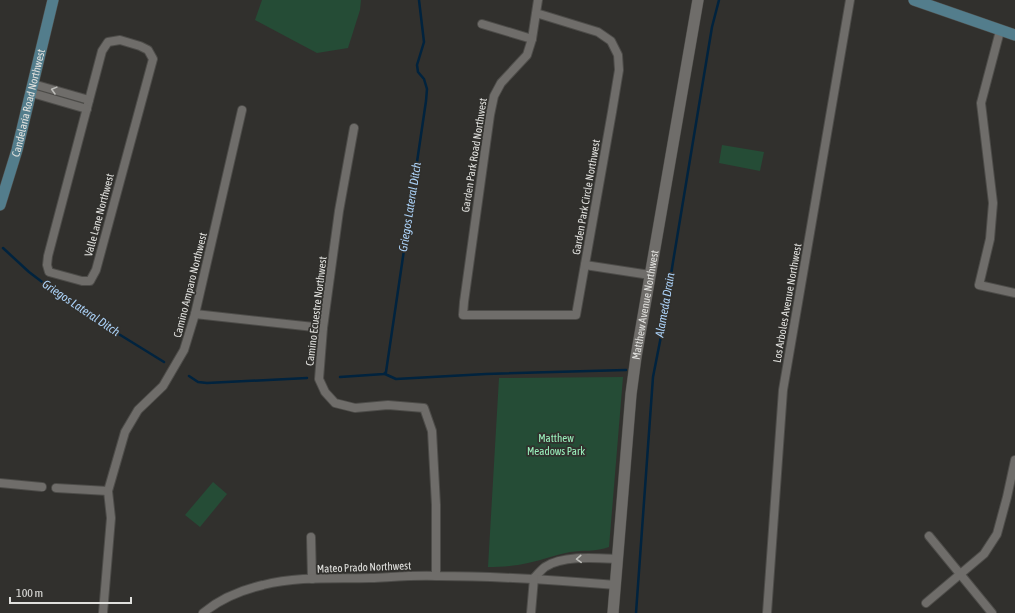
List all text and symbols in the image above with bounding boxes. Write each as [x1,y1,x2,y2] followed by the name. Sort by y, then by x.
[9,48,47,158] street label: Candelaria Road Northwest
[50,86,57,94] one-way arrow
[459,97,489,213] street label: Garden Park Road Northwest
[570,138,602,256] street label: Garden Park Circle Northwest
[396,161,424,253] water label: Griegos Lateral Ditch
[82,172,116,258] street label: Valle Lane Northwest
[171,231,209,339] street label: Camino Amparo Northwest
[771,242,803,364] street label: Los Arboles Avenue Northwest
[630,249,660,361] street label: Matthew Avenue Northwest
[303,256,329,366] street label: Camino Ecuestre Northwest
[652,271,678,339] water label: Alameda Drain
[40,277,123,339] water label: Griegos Lateral Ditch
[527,432,585,457] park label: Matthew Meadows Park
[576,555,582,564] one-way arrow
[317,559,411,575] street label: Mateo Prado Northwest
[10,579,131,605] scale bar
[16,586,43,600] text: 100 m

